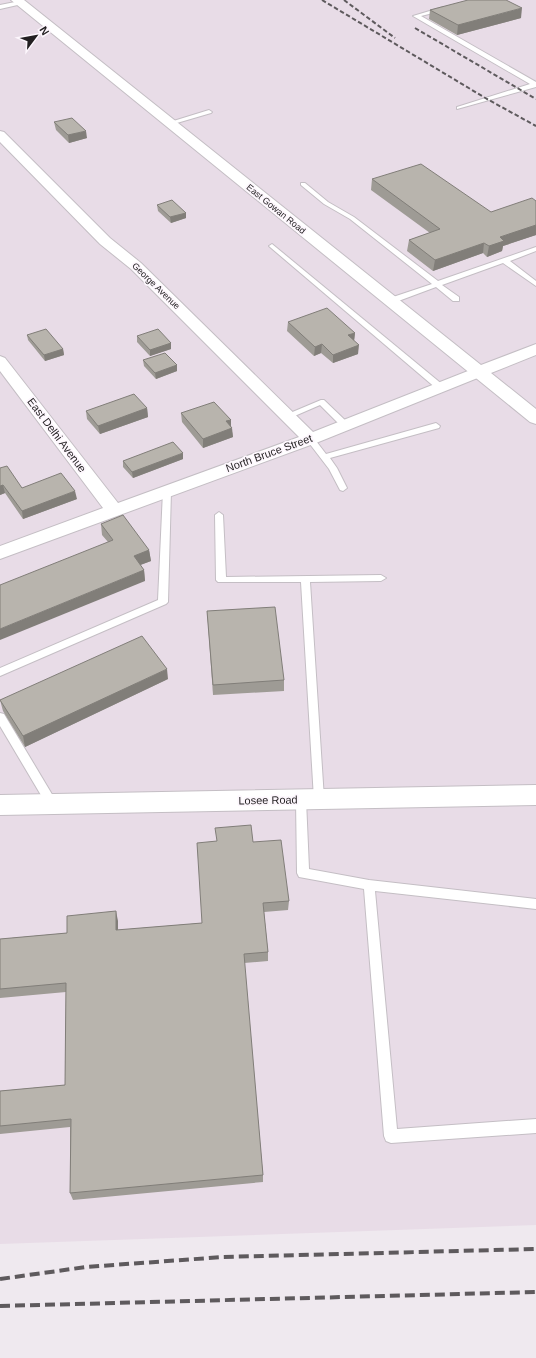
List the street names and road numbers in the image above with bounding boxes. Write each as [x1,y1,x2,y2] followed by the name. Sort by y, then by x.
[244,182,308,236] street label: East Gowan Road
[130,261,182,311] street label: George Avenue
[25,396,89,474] street label: East Delhi Avenue
[224,432,314,474] street label: North Bruce Street
[238,793,298,807] street label: Losee Road

